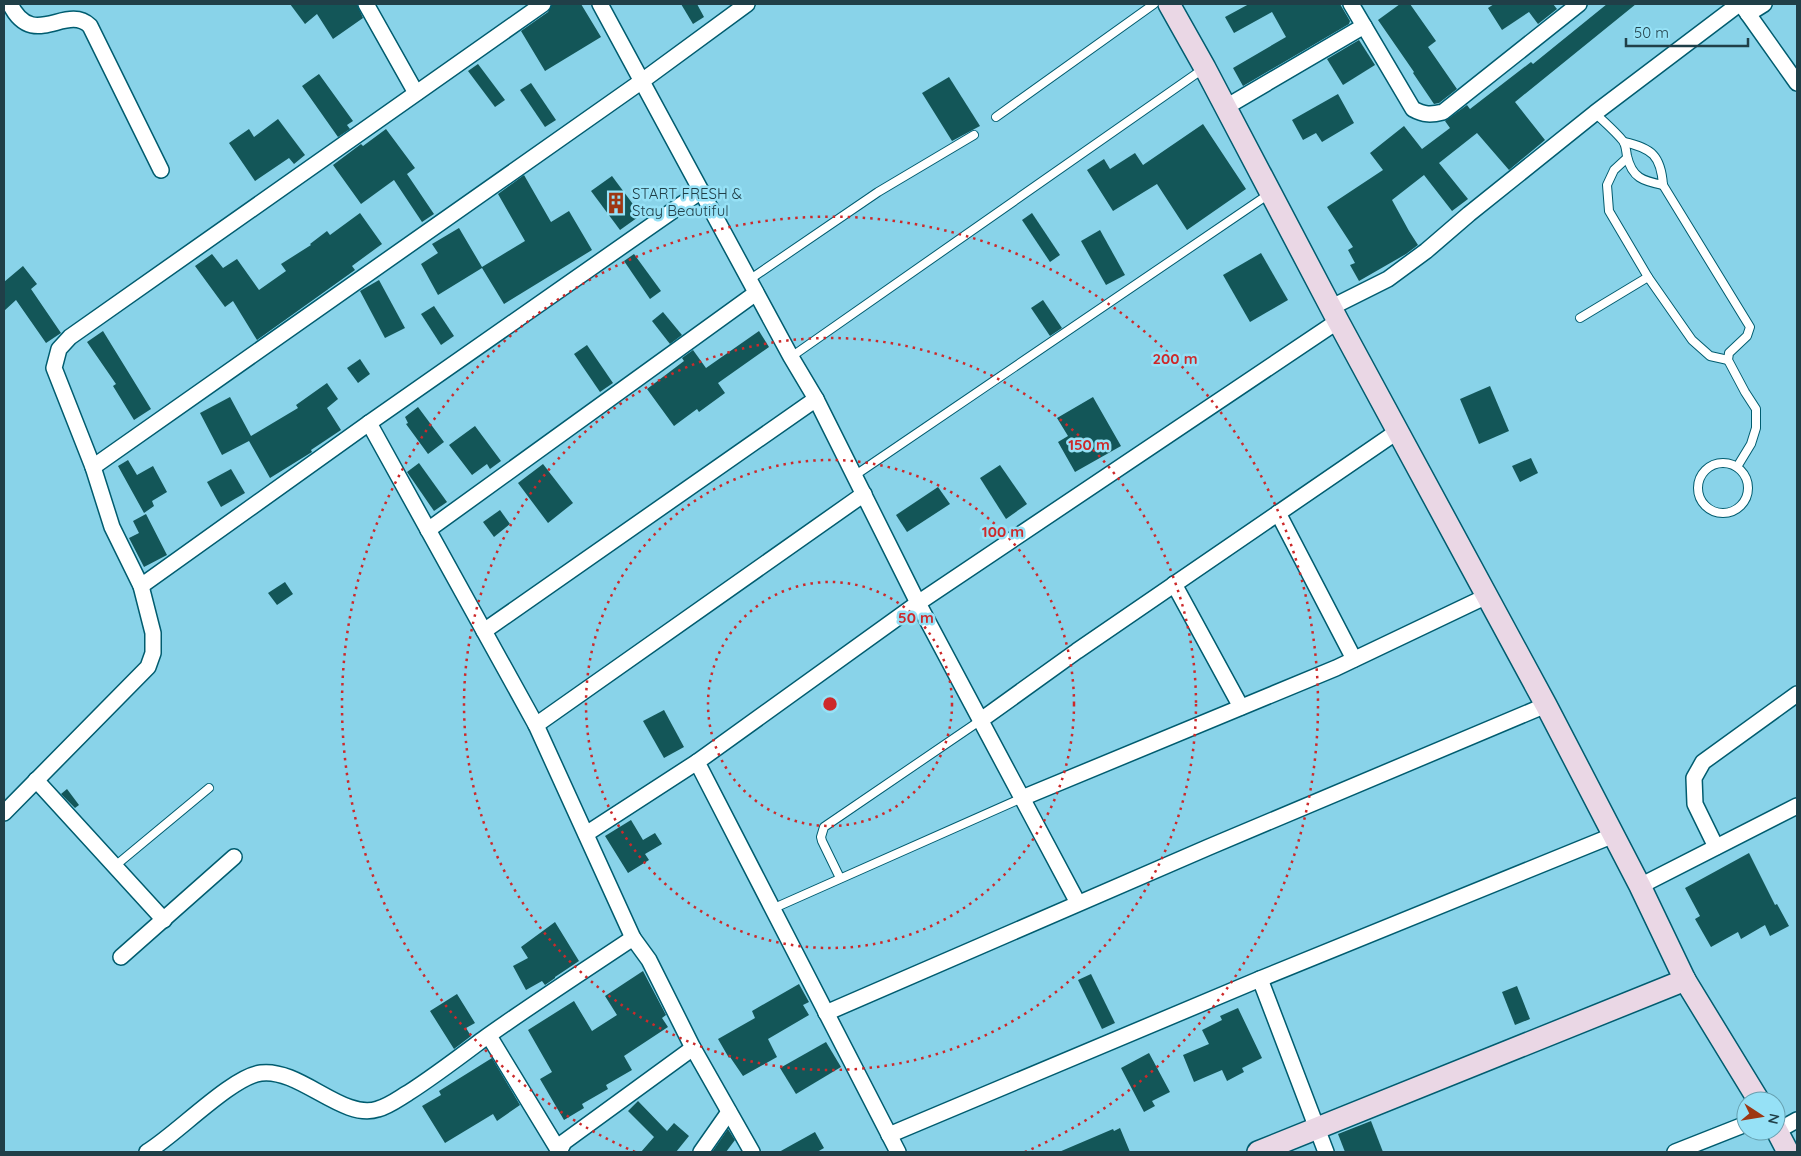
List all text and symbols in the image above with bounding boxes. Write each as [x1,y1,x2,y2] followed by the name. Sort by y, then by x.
[1626,15,1748,47] scale bar
[1634,23,1669,42] text: 50 m
[632,184,742,220] place label: START FRESH & Stay Beautiful
[603,190,629,216] building icon: START FRESH & Stay Beautiful
[1153,349,1198,368] text: 200 m
[1068,435,1110,454] text: 150 m
[982,522,1024,541] text: 100 m
[898,608,934,627] text: 50 m
[821,695,839,713] centre of rings
[1736,1091,1786,1141] north arrow
[1764,1112,1784,1126] text: N

